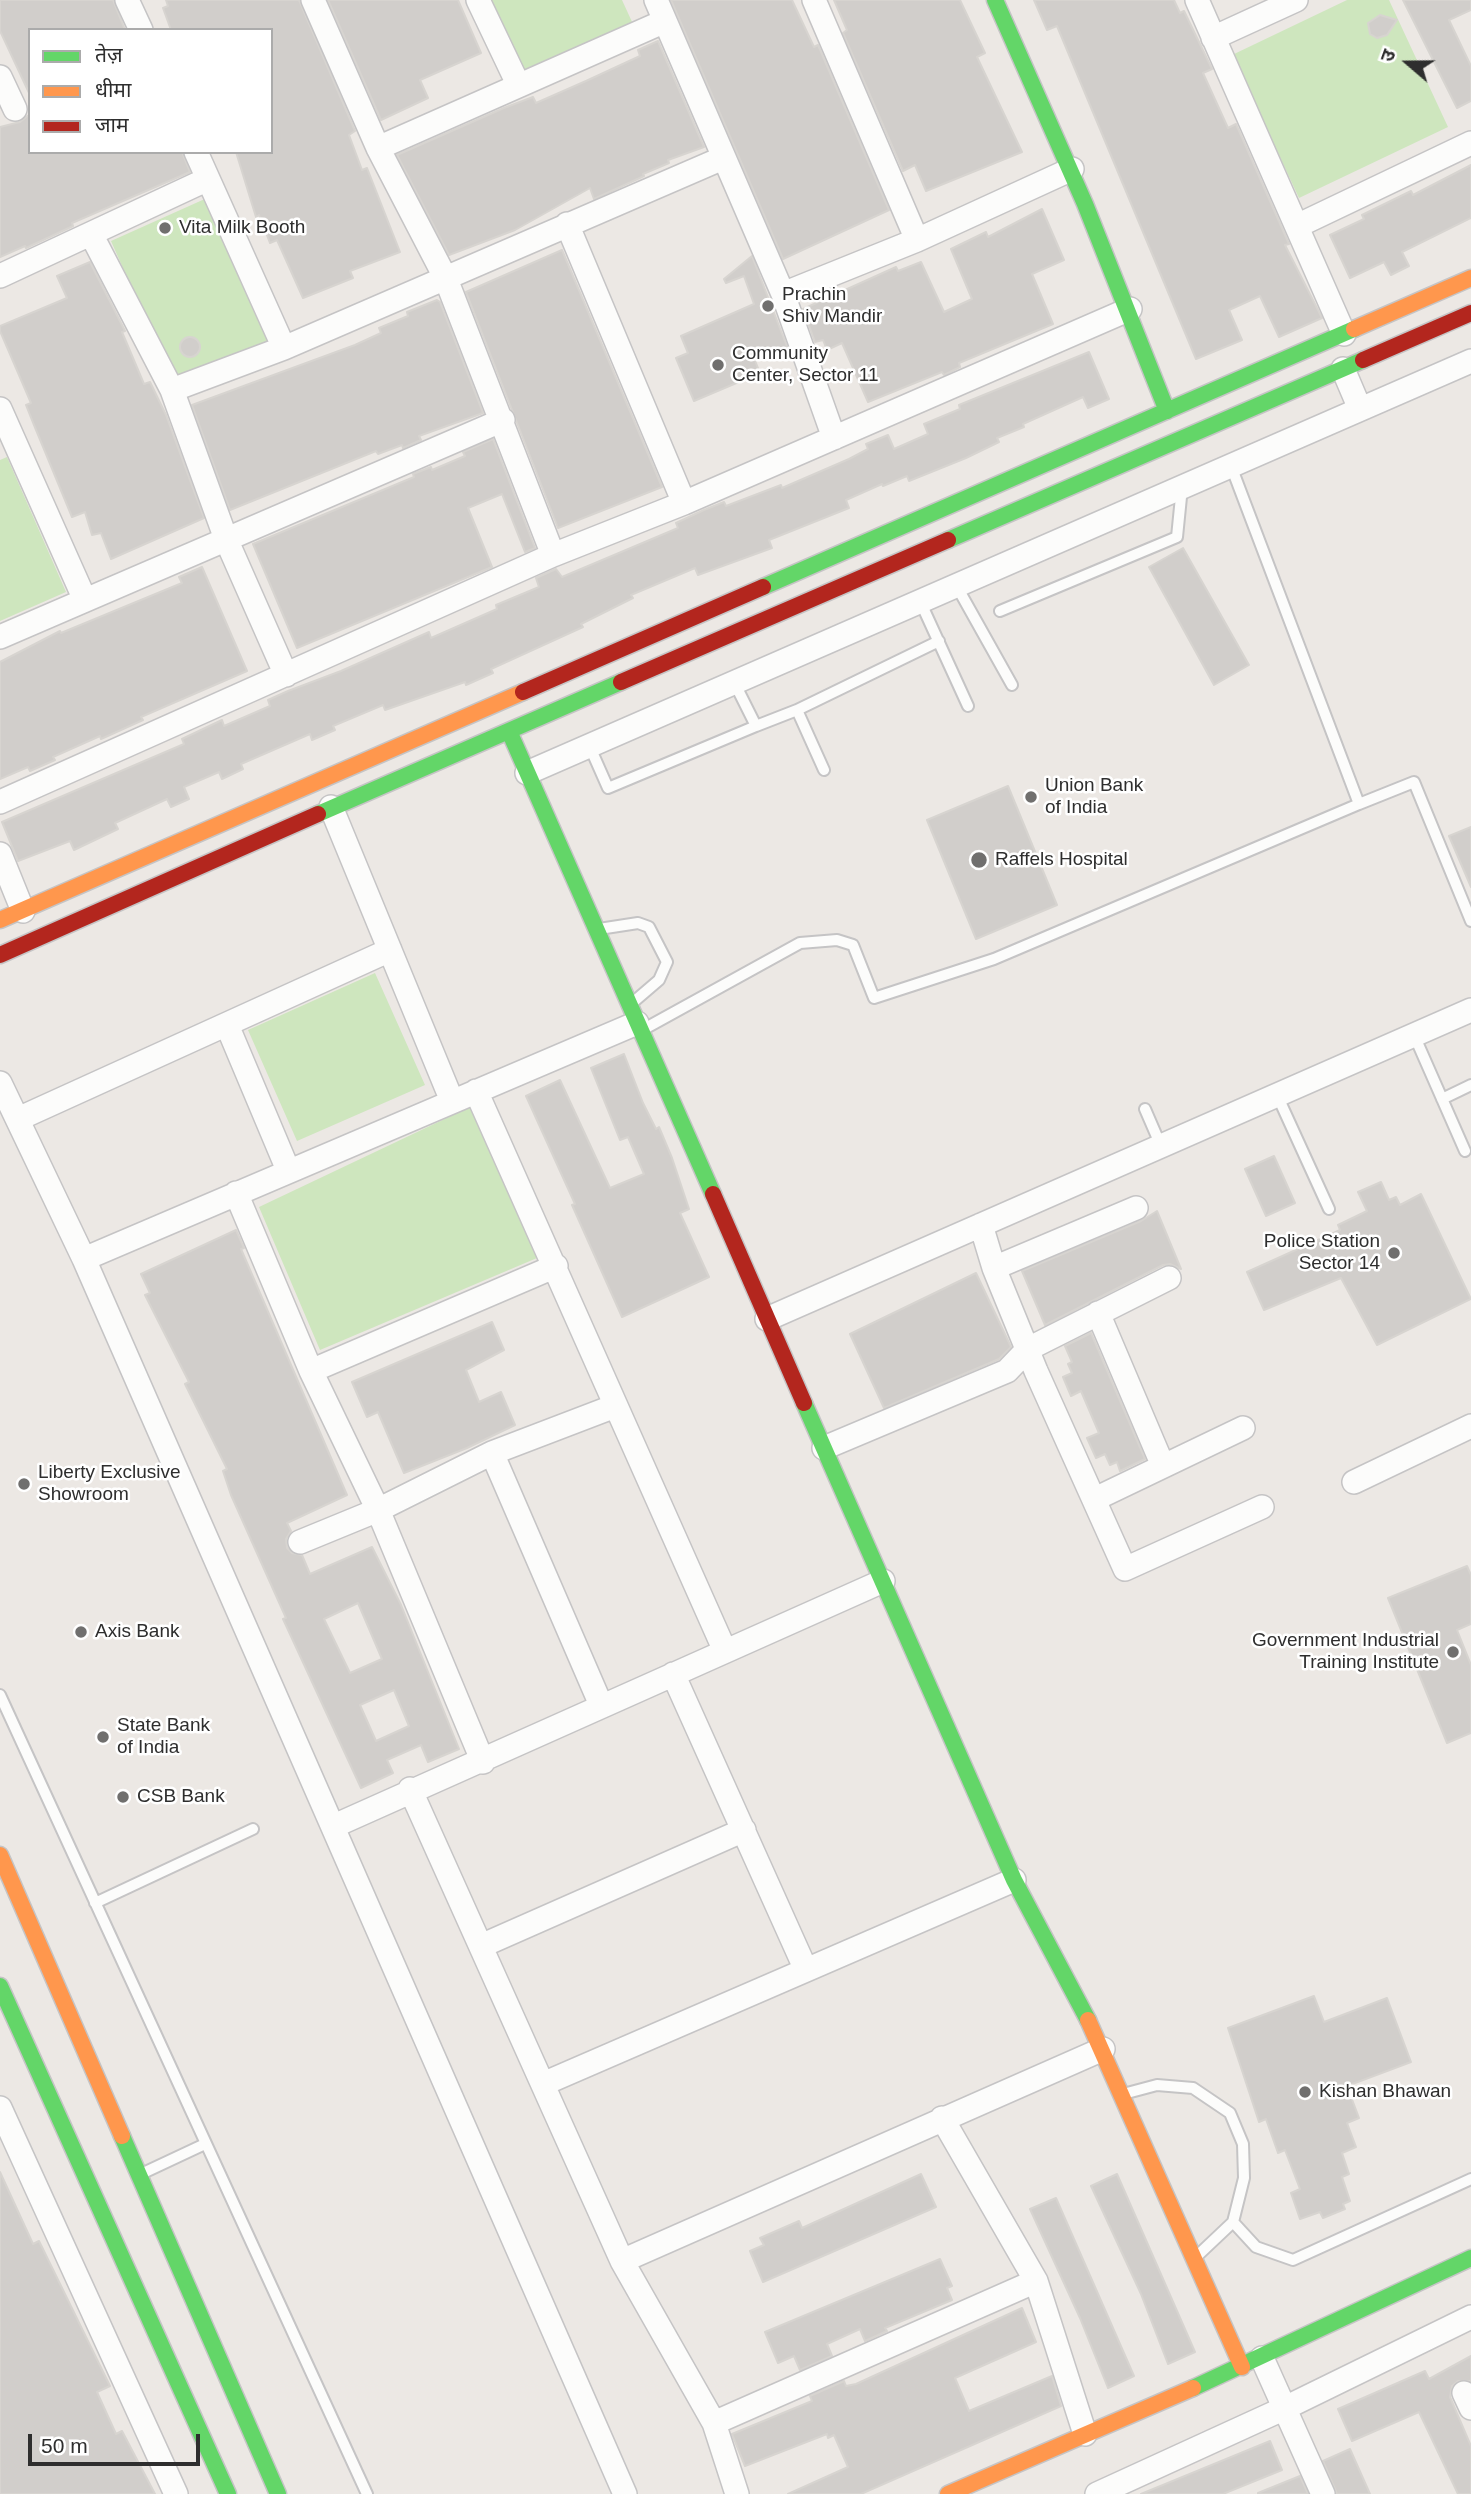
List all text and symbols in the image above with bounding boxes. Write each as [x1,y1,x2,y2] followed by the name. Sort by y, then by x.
[28,28,273,154] legend
[1373,28,1443,98] north arrow
[95,43,123,66] text: तेज़
[1376,47,1400,64] text: उ
[95,78,131,101] text: धीमा
[95,113,129,136] text: जाम
[179,217,305,239] place label: Vita Milk Booth
[157,220,173,236] marker: Vita Milk Booth
[782,284,882,328] place label: Prachin Shiv Mandir
[760,298,776,314] marker: Prachin Shiv Mandir
[732,343,878,387] place label: Community Center, Sector 11
[710,357,726,373] marker: Community Center, Sector 11
[1045,775,1143,819] place label: Union Bank of India
[1023,789,1039,805] marker: Union Bank of India
[995,849,1128,871] place label: Raffels Hospital
[969,850,989,870] marker: Raffels Hospital
[1264,1231,1380,1275] place label: Police Station Sector 14
[1386,1245,1402,1261] marker: Police Station Sector 14
[38,1462,181,1506] place label: Liberty Exclusive Showroom
[16,1476,32,1492] marker: Liberty Exclusive Showroom
[95,1621,179,1643] place label: Axis Bank
[73,1624,89,1640] marker: Axis Bank
[1252,1630,1439,1674] place label: Government Industrial Training Institute
[1445,1644,1461,1660] marker: Government Industrial Training Institute
[117,1715,210,1759] place label: State Bank of India
[95,1729,111,1745] marker: State Bank of India
[137,1786,225,1808] place label: CSB Bank
[115,1789,131,1805] marker: CSB Bank
[1319,2081,1451,2103] place label: Kishan Bhawan
[1297,2084,1313,2100] marker: Kishan Bhawan
[32,2420,203,2464] scale bar
[41,2434,88,2457] text: 50 m

